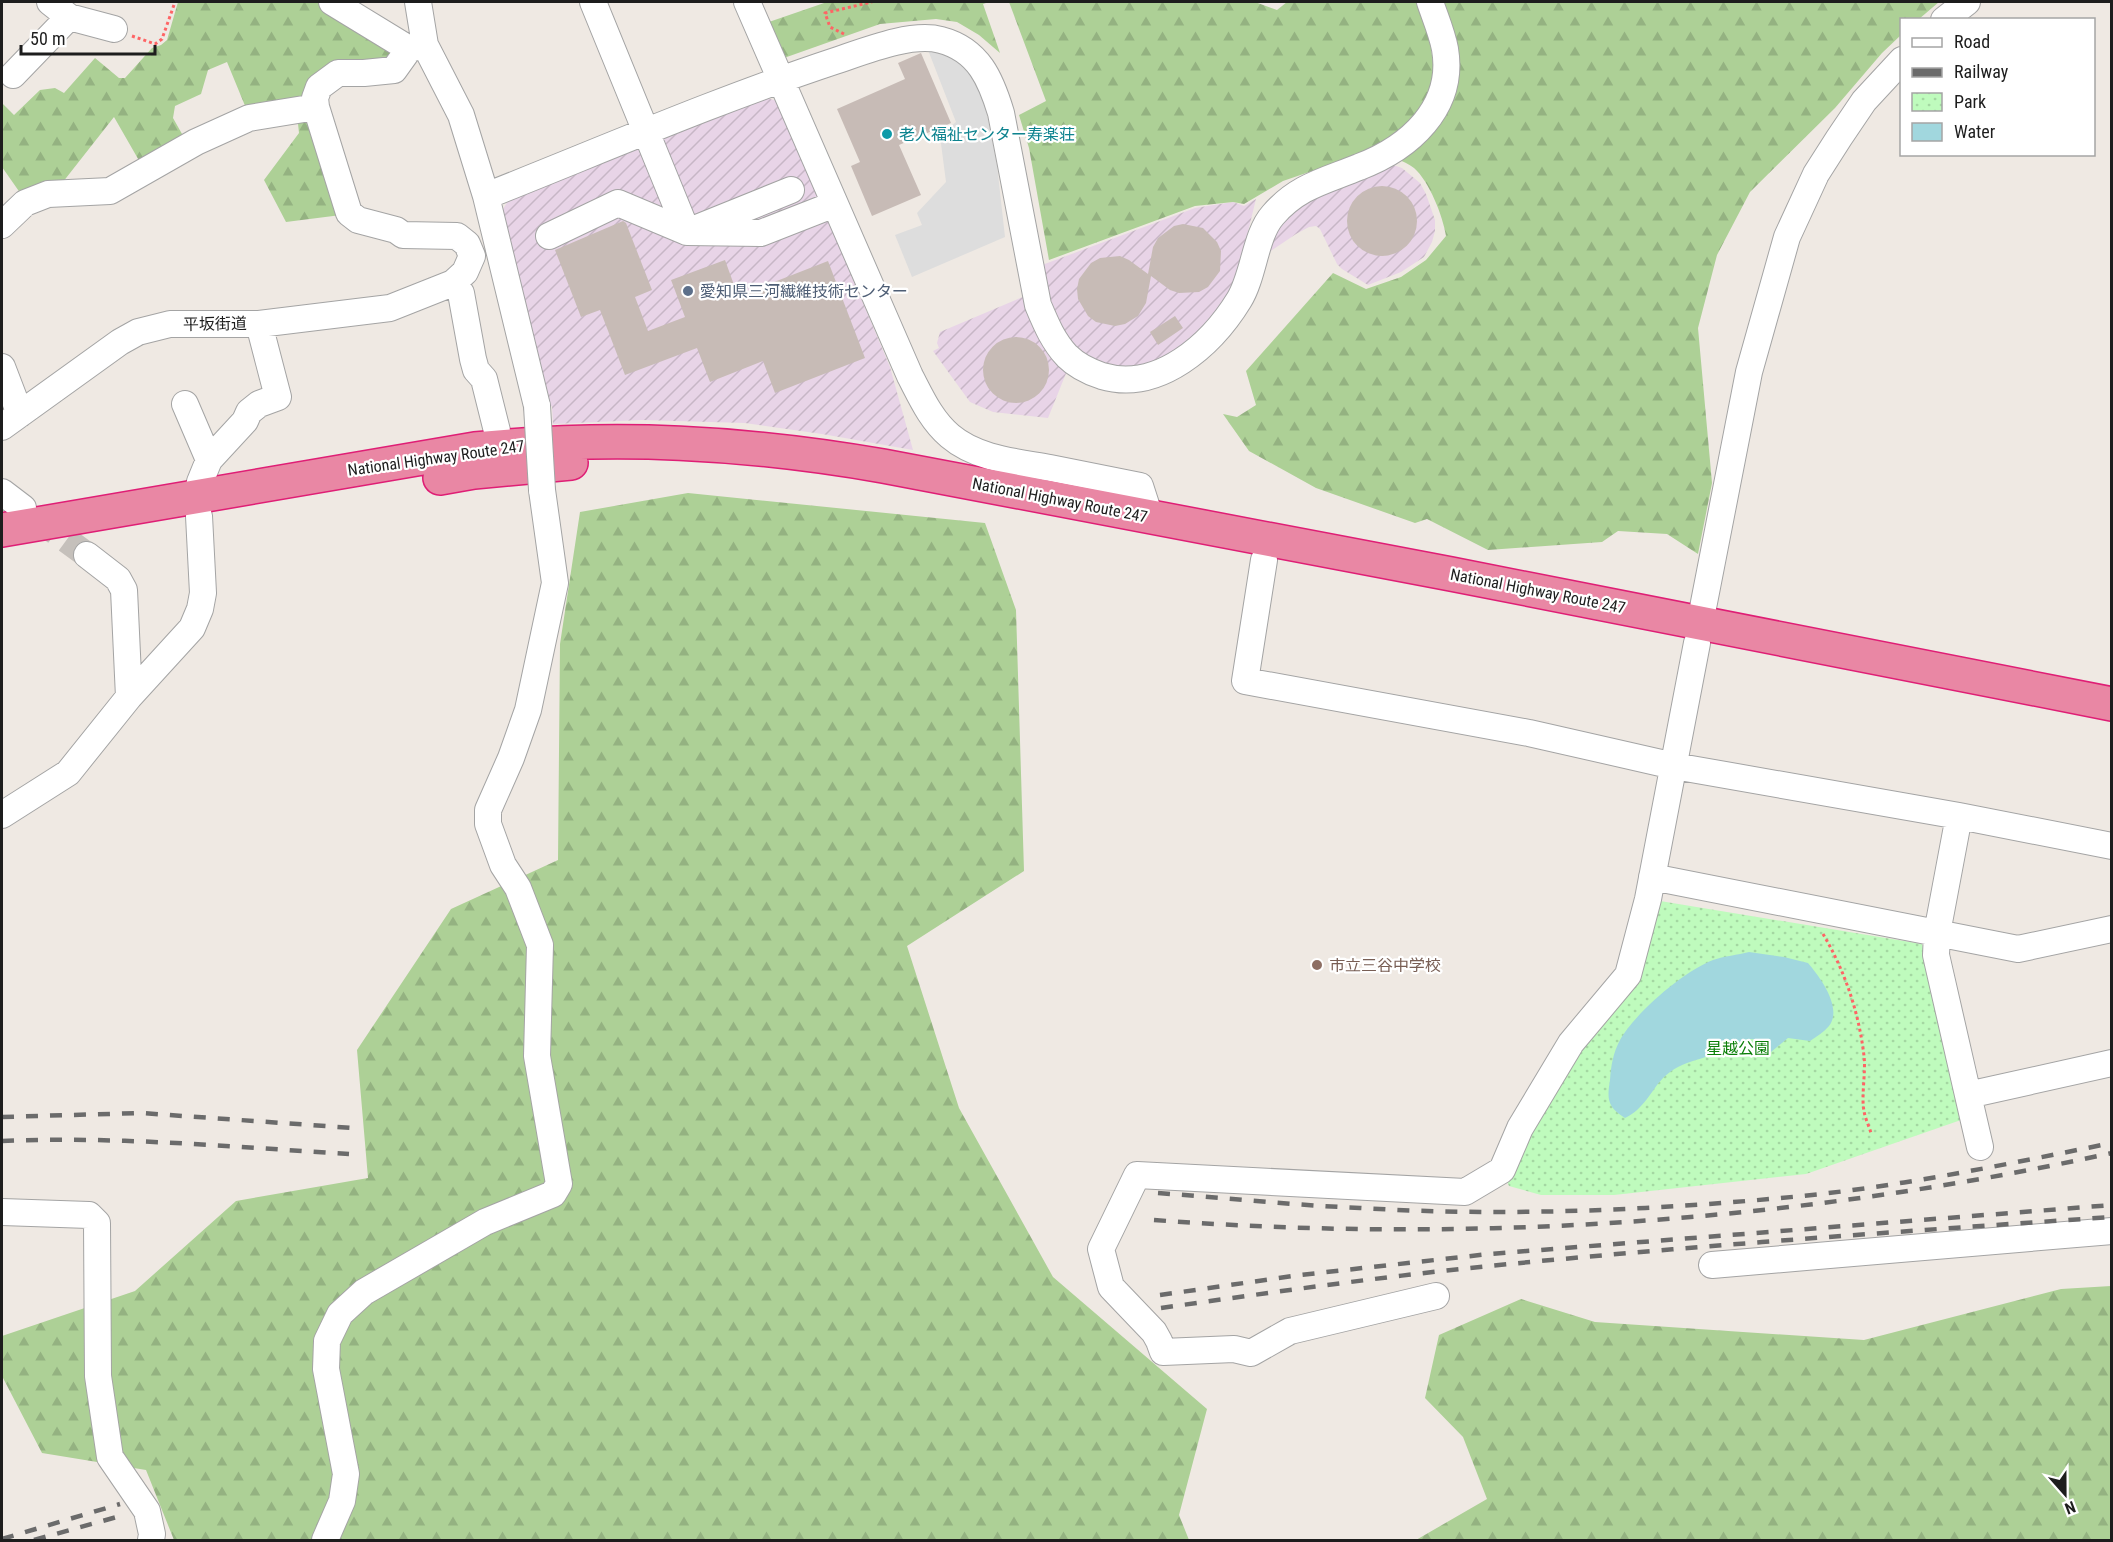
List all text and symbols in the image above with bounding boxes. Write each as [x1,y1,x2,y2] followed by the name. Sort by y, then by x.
[21,18,154,56] scale bar
[1900,18,2095,156] legend
[30,28,65,49] text: 50 m
[1954,31,1990,52] text: Road
[1954,61,2009,82] text: Railway
[1954,91,1986,112] text: Park
[1954,121,1996,142] text: Water
[899,125,1075,144] place label: 老人福祉センター寿楽荘
[880,127,894,141] marker: 老人福祉センター寿楽荘
[700,282,908,301] place label: 愛知県三河繊維技術センター
[681,284,695,298] marker: 愛知県三河繊維技術センター
[183,314,247,334] street label: 平坂街道
[346,436,526,480] street label: National Highway Route 247
[971,474,1149,526] street label: National Highway Route 247
[1449,565,1627,617] street label: National Highway Route 247
[1329,956,1441,975] place label: 市立三谷中学校
[1310,958,1324,972] marker: 市立三谷中学校
[1706,1039,1770,1058] park label: 星越公園
[2035,1464,2095,1524] north arrow
[2062,1497,2078,1518] text: N

